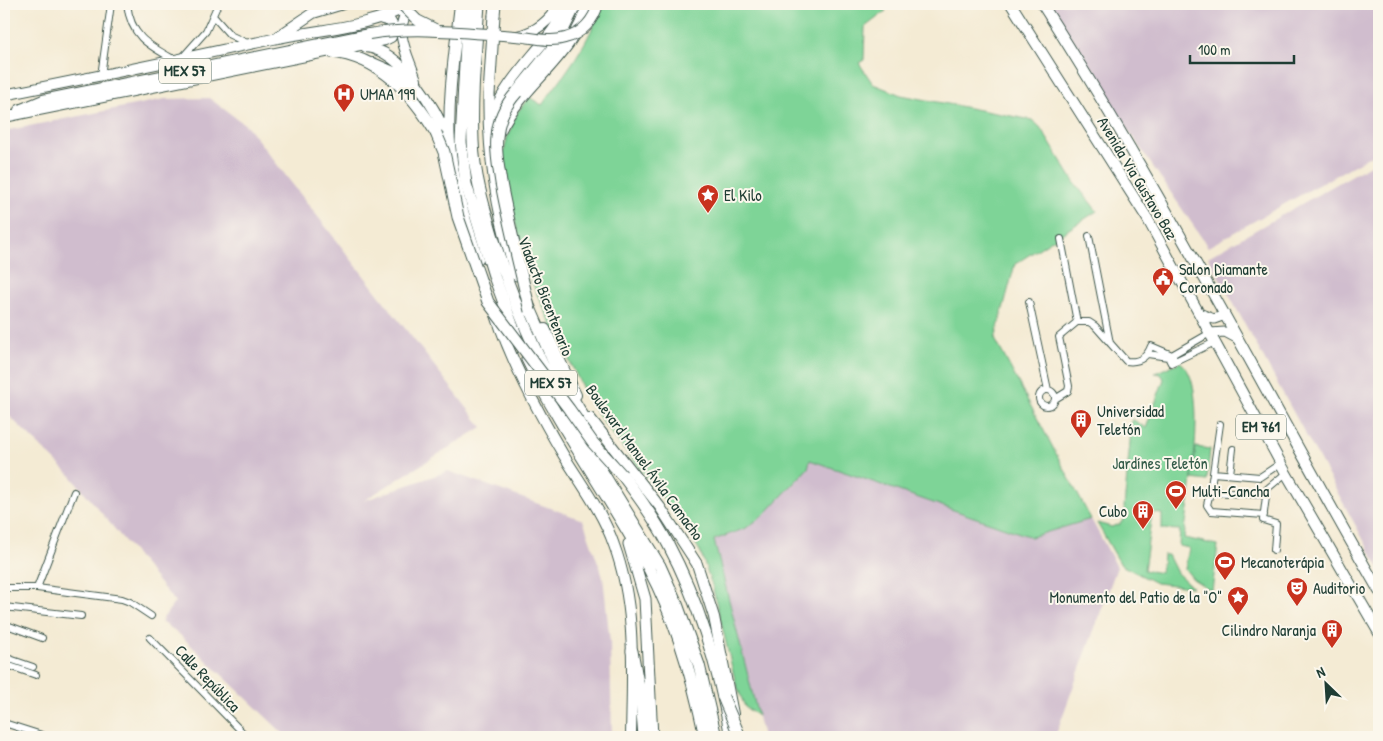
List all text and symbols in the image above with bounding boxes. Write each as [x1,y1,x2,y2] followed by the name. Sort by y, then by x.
[1190,32,1294,64] scale bar
[1198,39,1231,60] text: 100 m
[159,58,211,84] road number: MEX 57
[332,82,356,113] hospital icon: UMAA 199
[360,83,415,105] place label: UMAA 199
[1093,112,1184,244] street label: Avenida Via Gustavo Baz
[696,183,720,214] place icon: El Kilo
[724,184,762,206] place label: El Kilo
[513,233,579,359] street label: Viaducto Bicentenario
[1179,258,1269,298] place label: Salon Diamante Coronado
[1151,266,1175,297] public building icon: Salon Diamante Coronado
[525,370,577,396] road number: MEX 57
[581,380,709,545] street label: Boulevard Manuel Ávila Camacho
[1097,400,1164,440] place label: Universidad Teletón
[1069,408,1093,439] building icon: Universidad Teletón
[1236,414,1286,440] road number: EM 761
[1112,452,1208,474] park label: Jardínes Teletón
[1164,479,1188,510] sports icon: Multi-Cancha
[1192,480,1269,502] place label: Multi-Cancha
[1131,499,1155,530] building icon: Cubo
[1099,500,1128,522] place label: Cubo
[1213,550,1237,581] sports icon: Mecanoterápia
[1241,551,1324,573] place label: Mecanoterápia
[1285,576,1309,607] theatre icon: Auditorio
[1313,577,1366,599] place label: Auditorio
[1226,585,1250,616] place icon: Monumento del Patio de la "O"
[1049,586,1222,608] place label: Monumento del Patio de la "O"
[1320,618,1344,649] building icon: Cilindro Naranja
[1222,619,1316,641] place label: Cilindro Naranja
[170,640,246,716] street label: Calle República
[1300,658,1350,708] north arrow
[1313,661,1328,682] text: N

